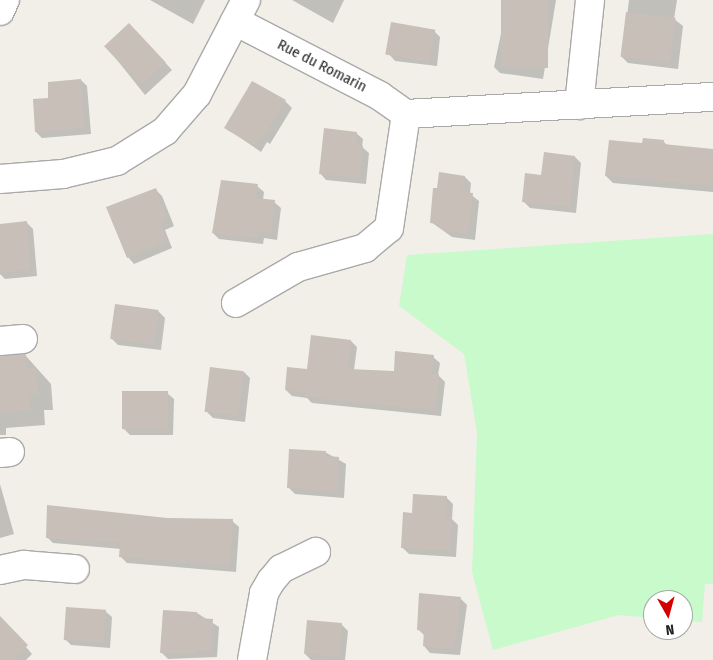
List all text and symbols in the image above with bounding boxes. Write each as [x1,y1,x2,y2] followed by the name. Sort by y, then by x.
[274,36,370,96] street label: Rue du Romarin
[643,590,693,640] north arrow
[665,620,675,638] text: N

